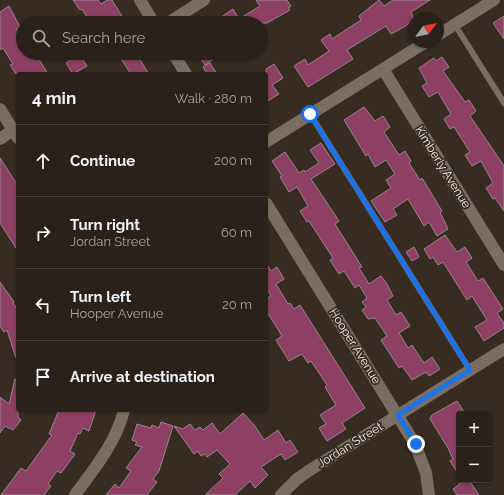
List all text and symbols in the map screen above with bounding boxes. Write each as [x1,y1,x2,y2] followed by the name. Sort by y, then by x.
[408,12,444,48] north arrow
[16,16,268,60] search box
[30,27,52,49] icon: search
[62,29,145,47] text: Search here
[32,88,76,108] text: 4 min
[175,91,252,106] text: Walk · 280 m
[301,105,319,123] route start
[412,123,474,211] street label: Kimberly Avenue
[32,150,54,172] icon: ahead
[70,152,135,170] text: Continue
[214,153,252,168] text: 200 m
[70,216,140,234] text: Turn right
[32,222,54,244] icon: right
[221,225,252,240] text: 60 m
[70,234,150,249] text: Jordan Street
[70,288,131,306] text: Turn left
[32,294,54,316] icon: left
[222,297,252,312] text: 20 m
[70,306,163,321] text: Hooper Avenue
[326,306,384,386] street label: Hooper Avenue
[32,366,54,388] icon: arrive
[70,368,215,386] text: Arrive at destination
[456,411,492,483] map controls
[456,411,492,447] button: +
[315,419,385,471] street label: Jordan Street
[407,435,425,453] route end
[456,447,492,483] button: −

